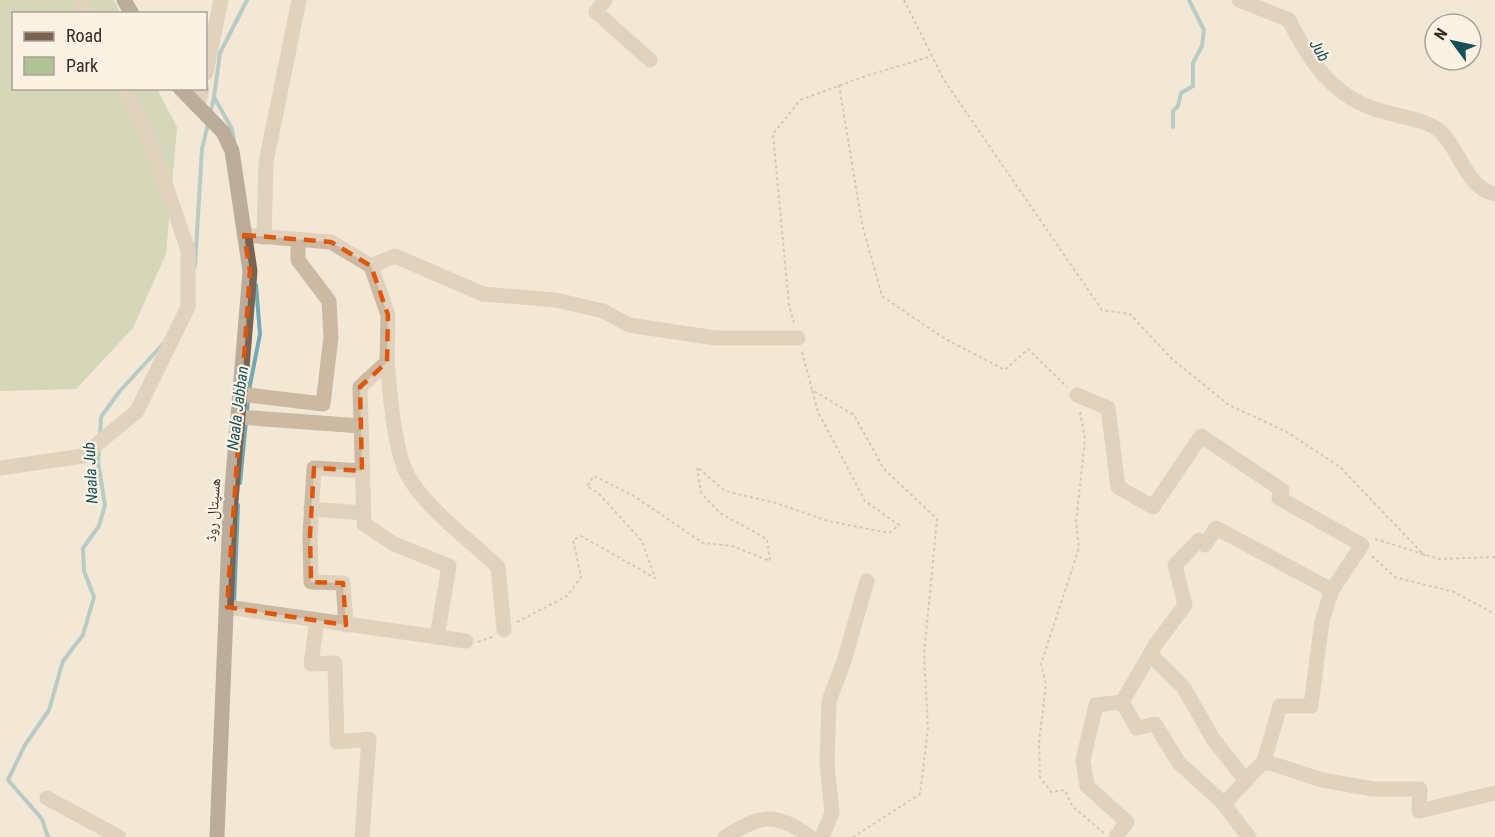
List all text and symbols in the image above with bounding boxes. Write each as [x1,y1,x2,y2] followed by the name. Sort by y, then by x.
[12,12,207,90] legend
[1423,12,1483,72] north arrow
[66,25,102,46] text: Road
[1430,25,1451,43] text: N
[1306,36,1334,65] water label: Jub
[66,55,98,76] text: Park
[223,365,252,451] water label: Naala Jabban
[79,442,102,504] water label: Naala Jub
[202,478,225,542] street label: ھسپتال روڈ

